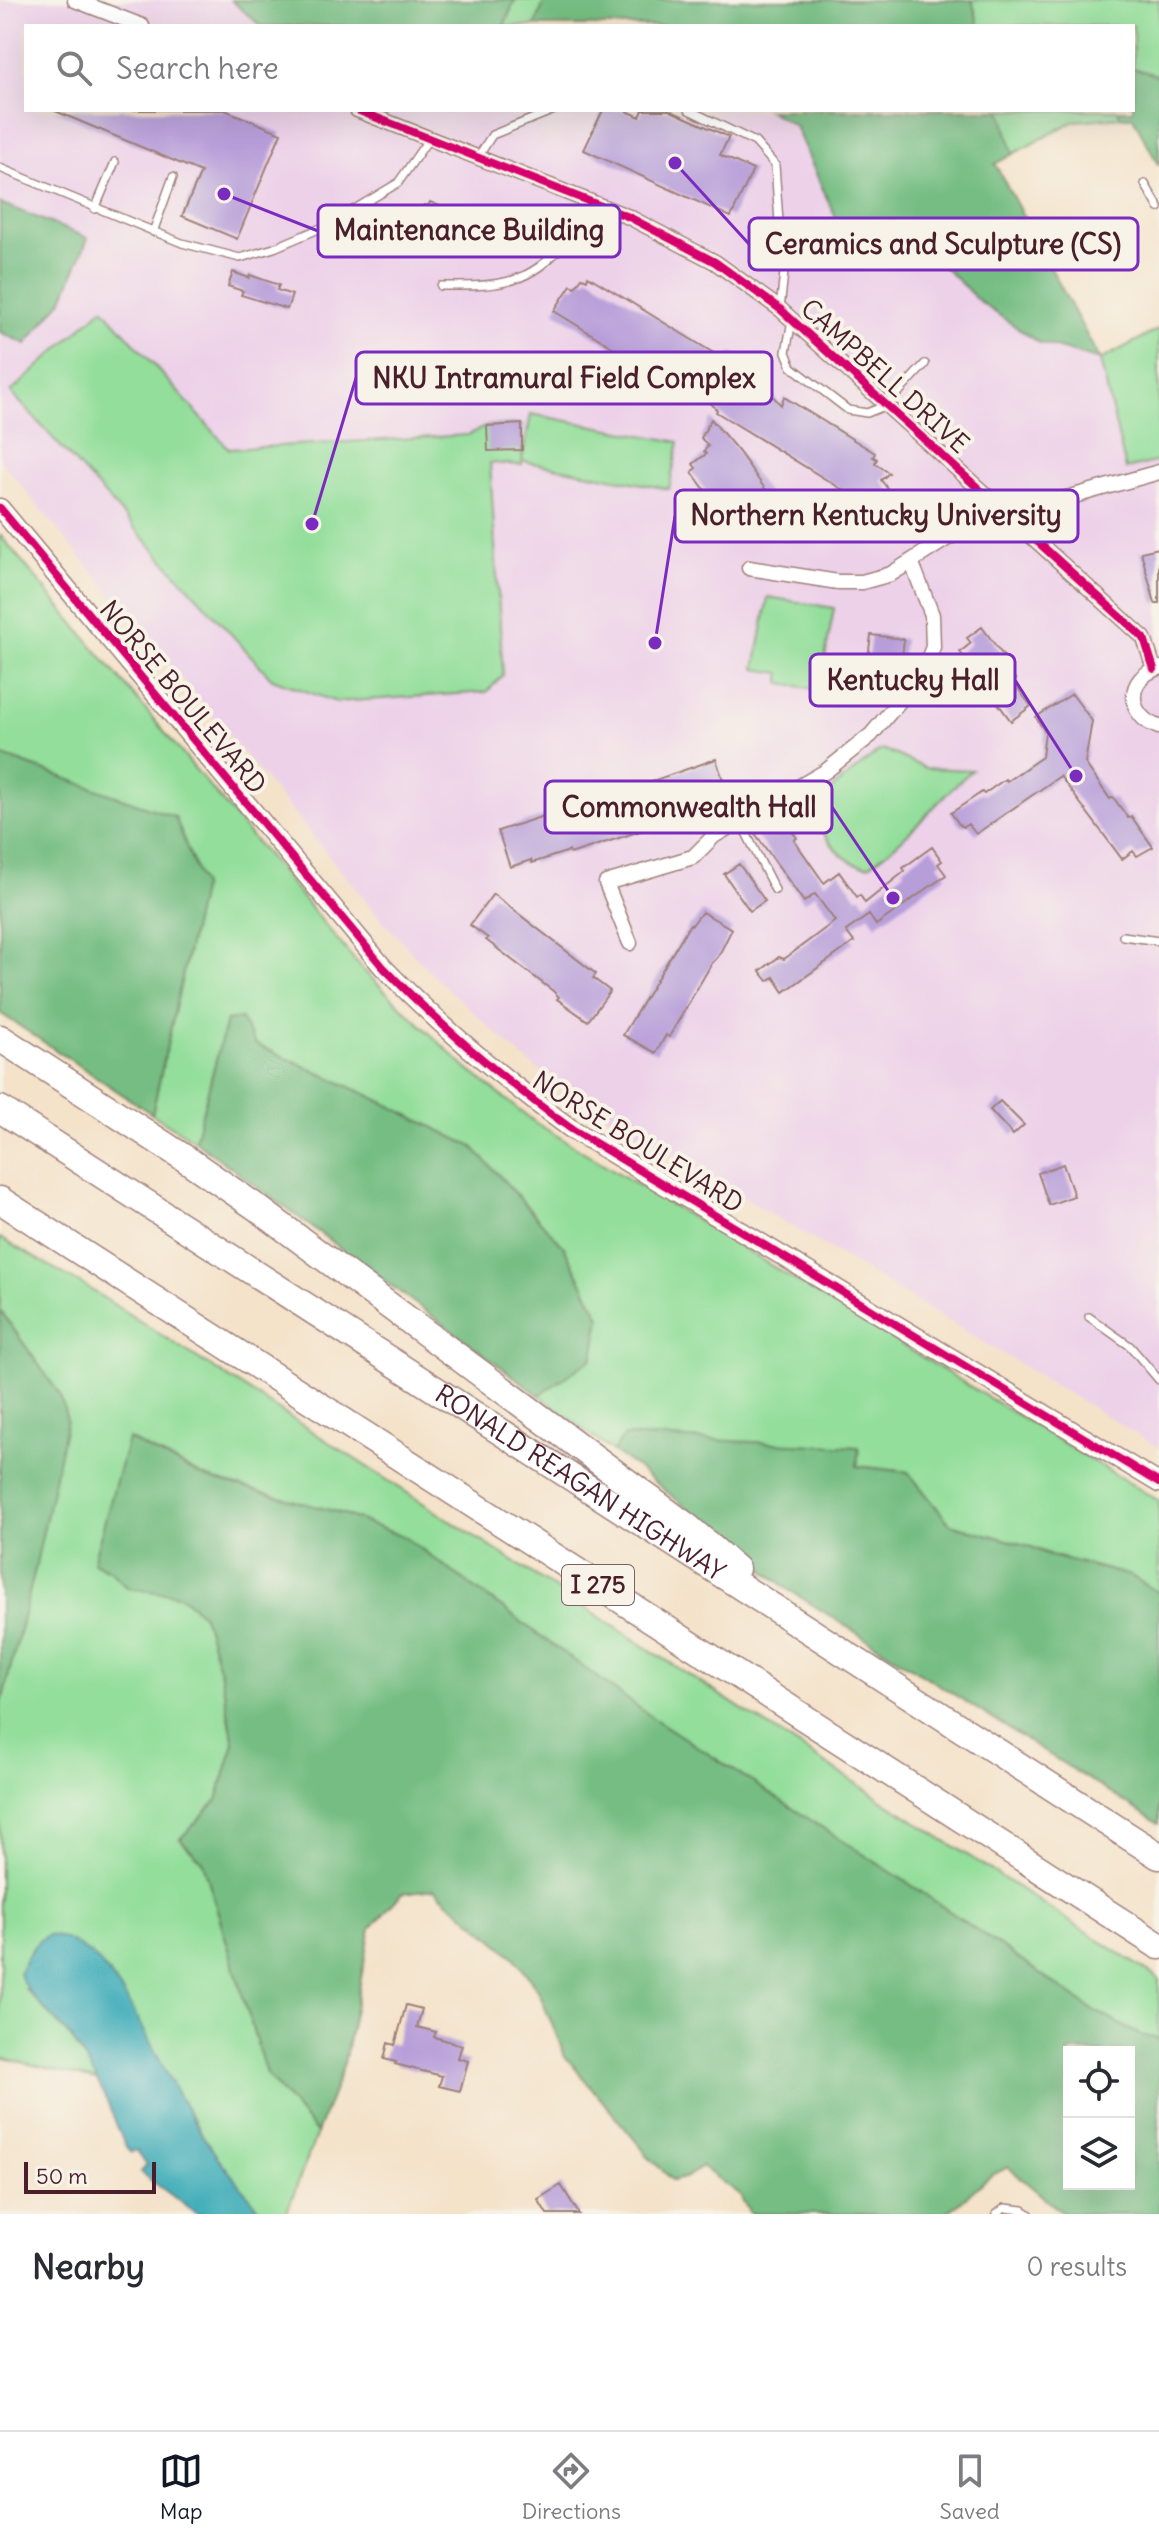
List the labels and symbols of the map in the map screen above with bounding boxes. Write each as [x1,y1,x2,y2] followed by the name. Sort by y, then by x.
[318,205,620,257] callout: Maintenance Building
[334,212,604,248] text: Maintenance Building
[749,218,1138,270] callout: Ceramics and Sculpture (CS)
[765,226,1121,262] text: Ceramics and Sculpture (CS)
[794,291,976,460] street label: CAMPBELL DRIVE
[356,352,772,404] callout: NKU Intramural Field Complex
[372,360,756,396] text: NKU Intramural Field Complex
[675,490,1078,542] callout: Northern Kentucky University
[690,497,1062,533] text: Northern Kentucky University
[93,593,274,800] street label: NORSE BOULEVARD
[810,654,1015,706] callout: Kentucky Hall
[826,662,1000,698] text: Kentucky Hall
[545,781,832,833] callout: Commonwealth Hall
[562,789,817,825] text: Commonwealth Hall
[527,1063,750,1220] street label: NORSE BOULEVARD
[429,1377,732,1588] street label: RONALD REAGAN HIGHWAY
[562,1565,634,1605] road number: I 275
[24,2158,156,2194] scale bar

